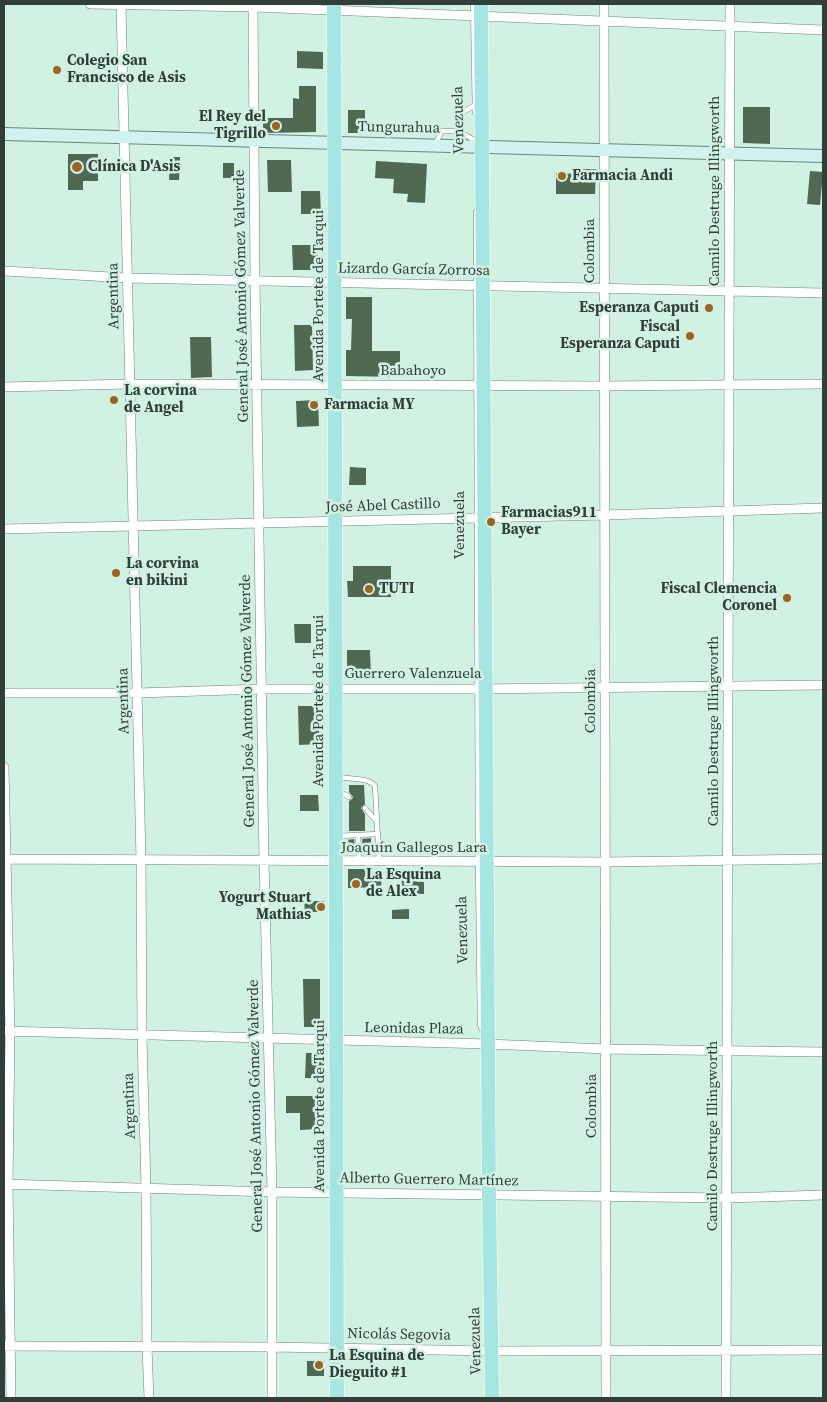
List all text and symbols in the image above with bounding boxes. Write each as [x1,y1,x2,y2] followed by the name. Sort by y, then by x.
[67,52,186,87] place label: Colegio San Francisco de Asis
[51,64,63,76] marker: Colegio San Francisco de Asis
[449,86,469,154] street label: Venezuela
[706,96,724,286] street label: Camilo Destruge Illingworth
[199,108,266,143] place label: El Rey del Tigrillo
[358,118,440,138] street label: Tungurahua
[270,120,282,132] marker: El Rey del Tigrillo
[88,158,180,176] place label: Clínica D'Asis
[70,160,84,174] marker: Clínica D'Asis
[572,167,673,185] place label: Farmacia Andi
[231,169,253,423] street label: General José Antonio Gómez Valverde
[556,170,568,182] marker: Farmacia Andi
[310,210,328,382] street label: Avenida Portete de Tarqui
[581,219,599,283] street label: Colombia
[338,260,490,280] street label: Lizardo García Zorrosa
[104,263,124,329] street label: Argentina
[579,299,699,317] place label: Esperanza Caputi
[703,302,715,314] marker: Esperanza Caputi
[560,318,680,353] place label: Fiscal Esperanza Caputi
[684,330,696,342] marker: Fiscal Esperanza Caputi
[380,362,446,380] street label: Babahoyo
[124,382,197,417] place label: La corvina de Angel
[108,394,120,406] marker: La corvina de Angel
[324,396,415,414] place label: Farmacia MY
[308,399,320,411] marker: Farmacia MY
[451,491,469,559] street label: Venezuela
[325,495,441,517] street label: José Abel Castillo
[501,504,597,539] place label: Farmacias911 Bayer
[485,516,497,528] marker: Farmacias911 Bayer
[126,555,199,590] place label: La corvina en bikini
[110,567,122,579] marker: La corvina en bikini
[237,574,259,828] street label: General José Antonio Gómez Valverde
[379,580,415,598] place label: TUTI
[660,580,777,615] place label: Fiscal Clemencia Coronel
[363,583,375,595] marker: TUTI
[781,592,793,604] marker: Fiscal Clemencia Coronel
[310,615,328,787] street label: Avenida Portete de Tarqui
[705,636,723,826] street label: Camilo Destruge Illingworth
[344,665,482,683] street label: Guerrero Valenzuela
[114,668,134,734] street label: Argentina
[582,669,600,733] street label: Colombia
[341,839,487,857] street label: Joaquín Gallegos Lara
[366,866,441,901] place label: La Esquina de Alex
[350,878,362,890] marker: La Esquina de Alex
[219,889,311,924] place label: Yogurt Stuart Mathias
[453,896,473,964] street label: Venezuela
[315,901,327,913] marker: Yogurt Stuart Mathias
[245,979,267,1233] street label: General José Antonio Gómez Valverde
[364,1019,464,1039] street label: Leonidas Plaza
[311,1020,329,1192] street label: Avenida Portete de Tarqui
[704,1041,722,1231] street label: Camilo Destruge Illingworth
[120,1072,140,1140] street label: Argentina
[583,1074,601,1138] street label: Colombia
[339,1169,519,1191] street label: Alberto Guerrero Martínez
[466,1307,486,1375] street label: Venezuela
[347,1325,451,1345] street label: Nicolás Segovia
[329,1347,424,1382] place label: La Esquina de Dieguito #1
[313,1359,325,1371] marker: La Esquina de Dieguito #1

